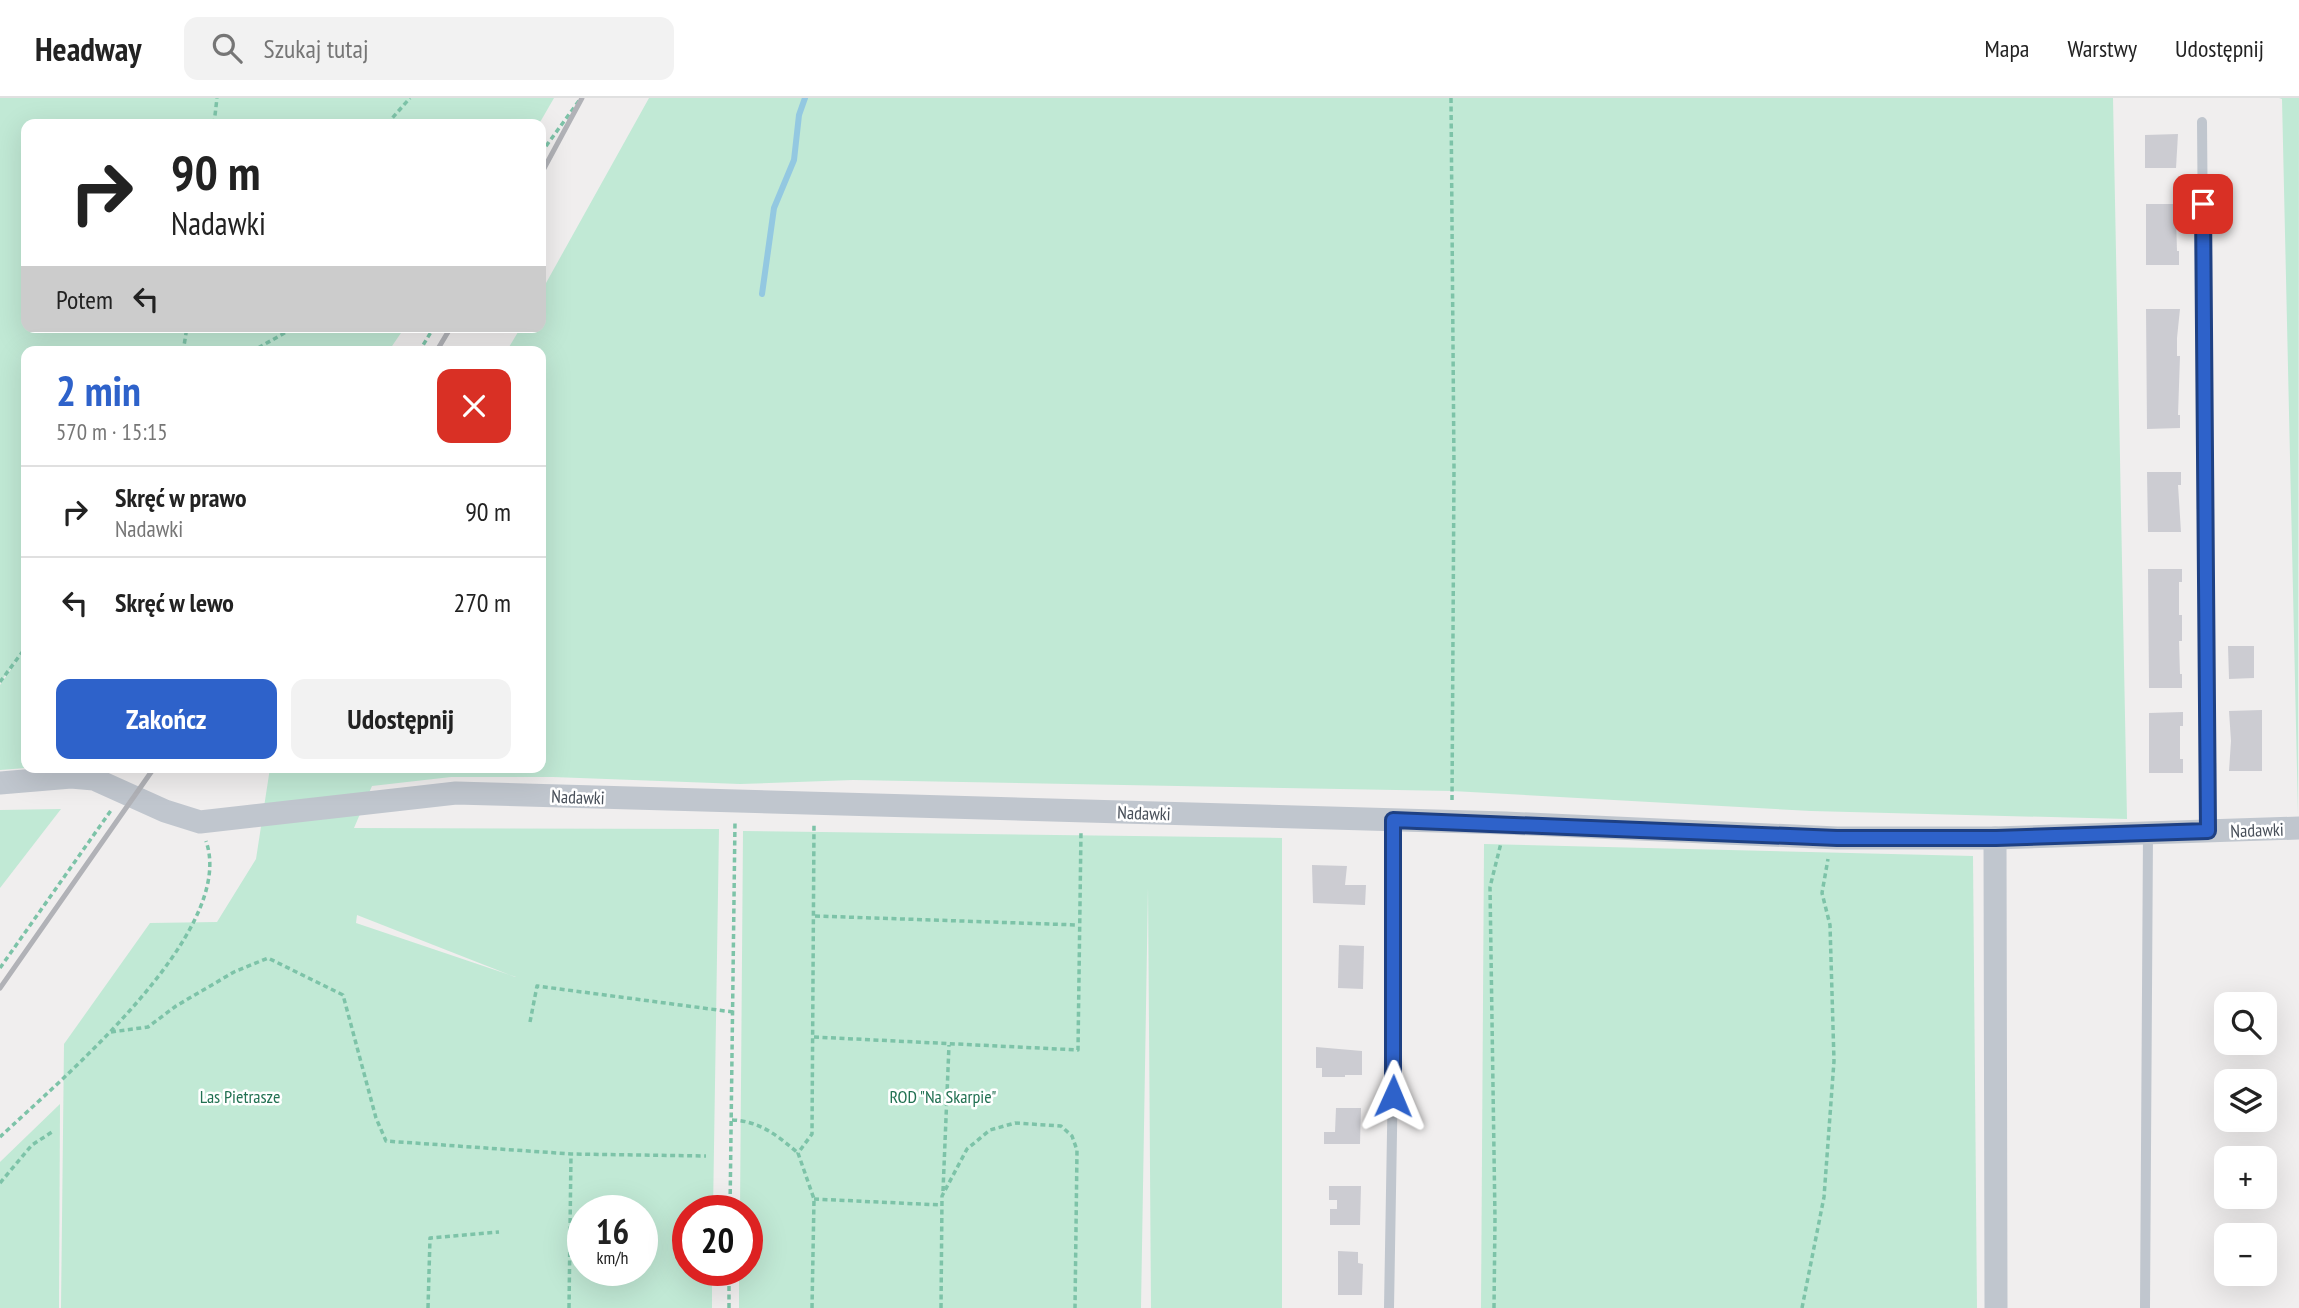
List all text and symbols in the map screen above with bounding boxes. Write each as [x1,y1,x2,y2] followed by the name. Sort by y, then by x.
[184,17,674,80] search box
[35,27,142,70] text: Headway
[208,29,246,67] icon: search
[264,32,368,65] text: Szukaj tutaj
[1985,33,2029,64] text: Mapa
[2067,33,2137,64] text: Warstwy
[2175,33,2264,64] text: Udostępnij
[171,140,260,204] text: 90 m
[56,147,147,238] icon: right
[2173,174,2233,234] pin
[2184,185,2222,223] icon: arrive
[171,202,266,244] text: Nadawki
[127,280,165,318] icon: left
[56,283,113,316] text: Potem
[56,363,141,418] text: 2 min
[437,369,511,443] button: close
[56,417,168,446] text: 570 m · 15:15
[115,481,246,514] text: Skręć w prawo
[56,493,94,531] icon: right
[465,495,511,528] text: 90 m
[115,514,183,543] text: Nadawki
[56,584,94,622] icon: left
[115,586,234,619] text: Skręć w lewo
[453,586,511,619] text: 270 m
[56,679,277,759] button: Zakończ
[291,679,511,759] button: Udostępnij
[551,785,605,809] street label: Nadawki
[1117,801,1171,825] street label: Nadawki
[2230,818,2284,842] street label: Nadawki
[2214,992,2277,1286] map controls
[2214,992,2277,1055] button: search
[1356,1059,1430,1133] position arrow
[2214,1069,2277,1132] button: layers
[200,1085,280,1108] park label: Las Pietrasze
[889,1085,997,1108] park label: ROD "Na Skarpie"
[2214,1146,2277,1209] button: +
[672,1195,763,1286] speed limit sign: 20
[596,1208,629,1254] text: 16
[2214,1223,2277,1286] button: −
[597,1246,628,1269] text: km/h

